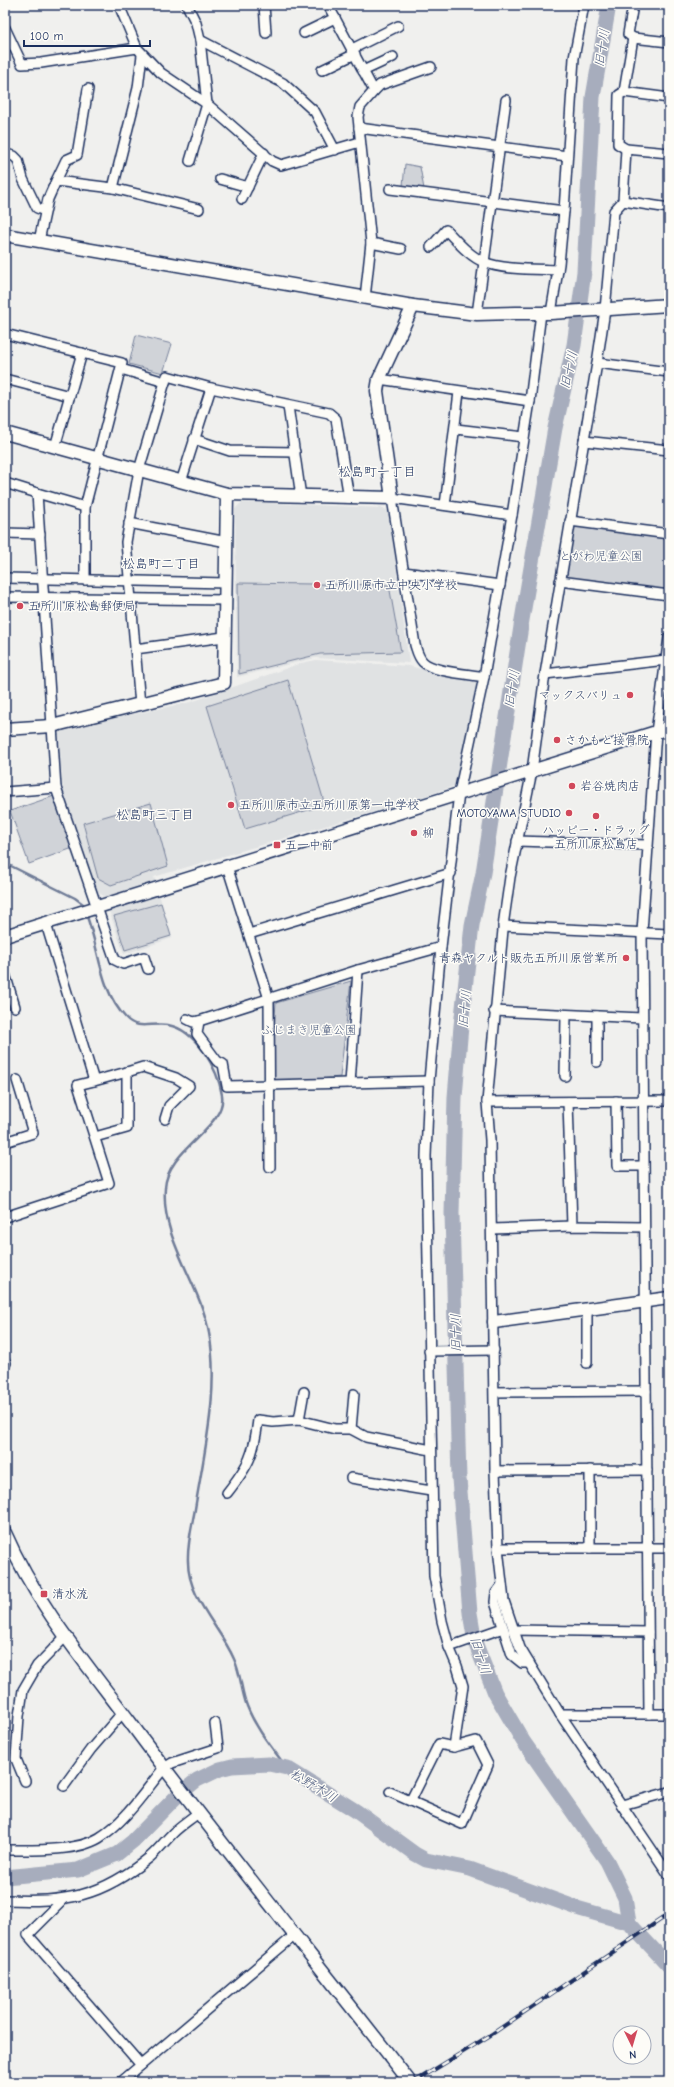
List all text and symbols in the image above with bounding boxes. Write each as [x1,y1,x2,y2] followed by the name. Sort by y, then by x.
[24,22,150,48] scale bar
[591,28,612,69] water label: 旧十川
[30,29,63,43] text: 100 m
[557,349,580,391] water label: 旧十川
[338,464,416,479] district label: 松島町一丁目
[559,549,643,563] park label: とがわ児童公園
[122,556,200,571] district label: 松島町二丁目
[325,578,457,592] place label: 五所川原市立中央小学校
[312,580,322,590] marker: 五所川原市立中央小学校
[28,599,136,613] place label: 五所川原松島郵便局
[15,601,25,611] marker: 五所川原松島郵便局
[501,669,522,710] water label: 旧十川
[538,688,622,702] place label: マックスバリュ
[625,690,635,700] marker: マックスバリュ
[565,733,649,747] place label: さかもと接骨院
[552,735,562,745] marker: さかもと接骨院
[580,779,640,793] place label: 岩谷焼肉店
[567,781,577,791] marker: 岩谷焼肉店
[239,798,419,812] place label: 五所川原市立五所川原第一中学校
[226,800,236,810] marker: 五所川原市立五所川原第一中学校
[456,806,561,820] place label: MOTOYAMA STUDIO
[116,807,194,822] district label: 松島町三丁目
[564,808,574,818] marker: MOTOYAMA STUDIO
[591,811,601,821] marker: ハッピー・ドラッグ 五所川原松島店
[542,823,650,851] place label: ハッピー・ドラッグ 五所川原松島店
[422,826,434,840] place label: 柳
[409,828,419,838] marker: 柳
[285,838,333,852] place label: 五一中前
[272,840,282,850] marker: 五一中前
[439,951,618,965] place label: 青森ヤクルト販売五所川原営業所
[621,953,631,963] marker: 青森ヤクルト販売五所川原営業所
[455,989,474,1029] water label: 旧十川
[261,1023,357,1037] park label: ふじまき児童公園
[448,1313,463,1353] water label: 旧十川
[52,1587,88,1601] place label: 清水流
[39,1589,49,1599] marker: 清水流
[467,1634,494,1676] water label: 旧十川
[288,1766,340,1805] water label: 松野木川
[612,2025,652,2065] north arrow
[629,2048,637,2061] text: N

